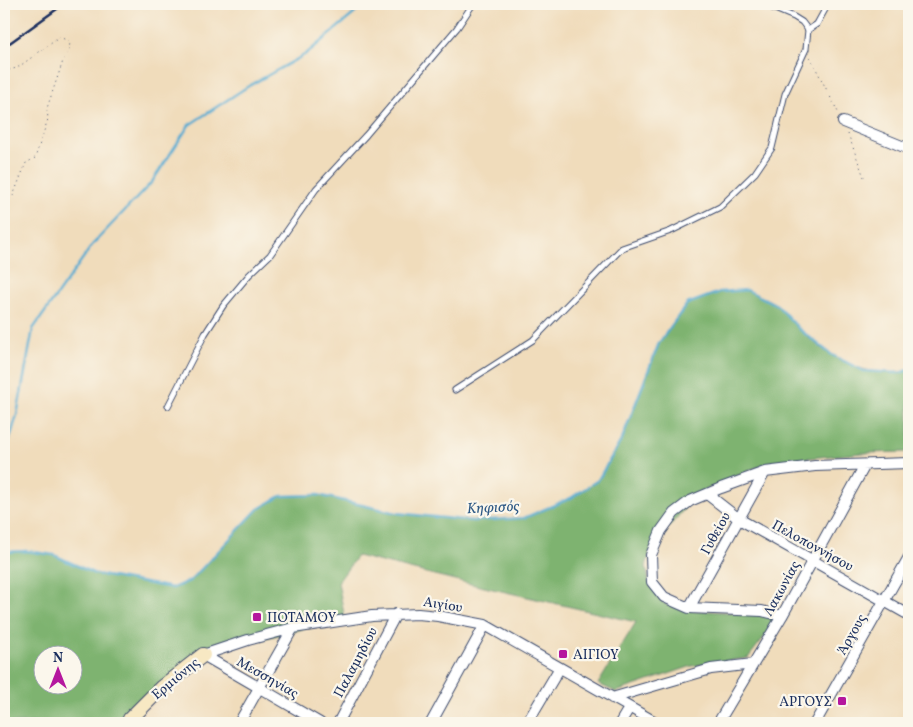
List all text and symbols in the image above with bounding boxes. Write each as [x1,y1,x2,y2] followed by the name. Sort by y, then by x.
[466,497,520,520] water label: Κηφισός
[697,509,736,558] street label: Γυθείου
[768,516,857,577] street label: Πελοποννήσου
[759,558,805,620] street label: Λακωνίας
[422,593,464,618] street label: Αιγίου
[267,609,336,628] place label: ΠΟΤΑΜΟΥ
[251,611,263,623] marker: ΠΟΤΑΜΟΥ
[833,611,872,659] street label: Άργους
[330,624,383,701] street label: Παλαμηδίου
[32,644,82,694] north arrow
[573,646,619,665] place label: ΑΙΓΙΟΥ
[557,648,569,660] marker: ΑΙΓΙΟΥ
[53,649,63,668] text: N
[233,653,302,704] street label: Μεσσηνίας
[148,654,204,705] street label: Ερμιόνης
[779,693,832,712] place label: ΑΡΓΟΥΣ
[836,695,848,707] marker: ΑΡΓΟΥΣ

